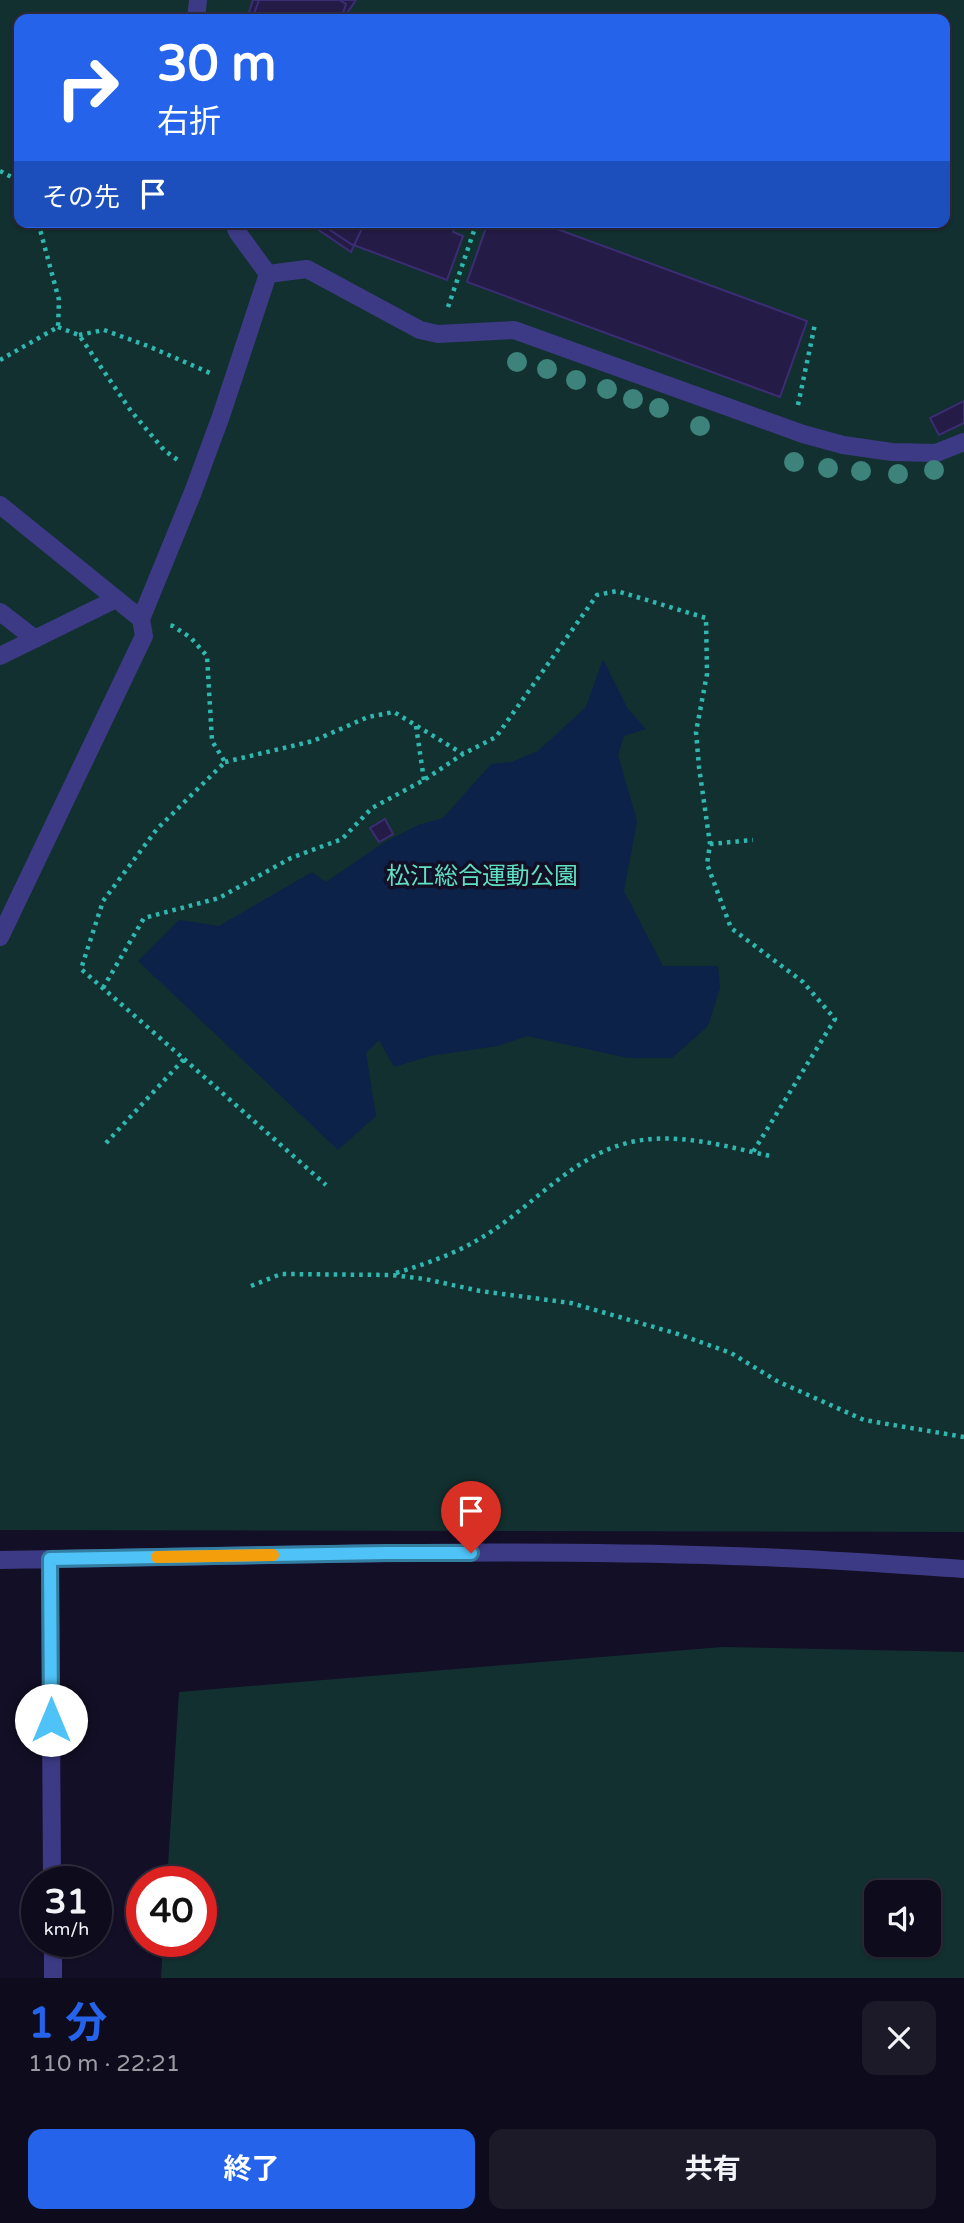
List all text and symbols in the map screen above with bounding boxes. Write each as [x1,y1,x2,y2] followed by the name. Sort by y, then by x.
[157,35,276,94] text: 30 m
[42,42,133,133] icon: right
[157,103,221,141] text: 右折
[134,175,172,213] icon: arrive
[42,182,120,213] text: その先
[386,862,578,891] park label: 松江総合運動公園
[441,1481,501,1553] pin
[452,1492,490,1530] icon: arrive
[14,1683,88,1757] position arrow
[126,1866,217,1957] speed limit sign: 40
[864,1880,941,1957] map controls
[864,1880,941,1957] button: sound
[45,1881,88,1923] text: 31
[44,1918,89,1940] text: km/h
[28,1998,107,2049] text: 1 分
[862,2001,936,2075] button: close
[28,2050,180,2078] text: 110 m · 22:21
[28,2129,475,2209] button: 終了
[489,2129,936,2209] button: 共有

